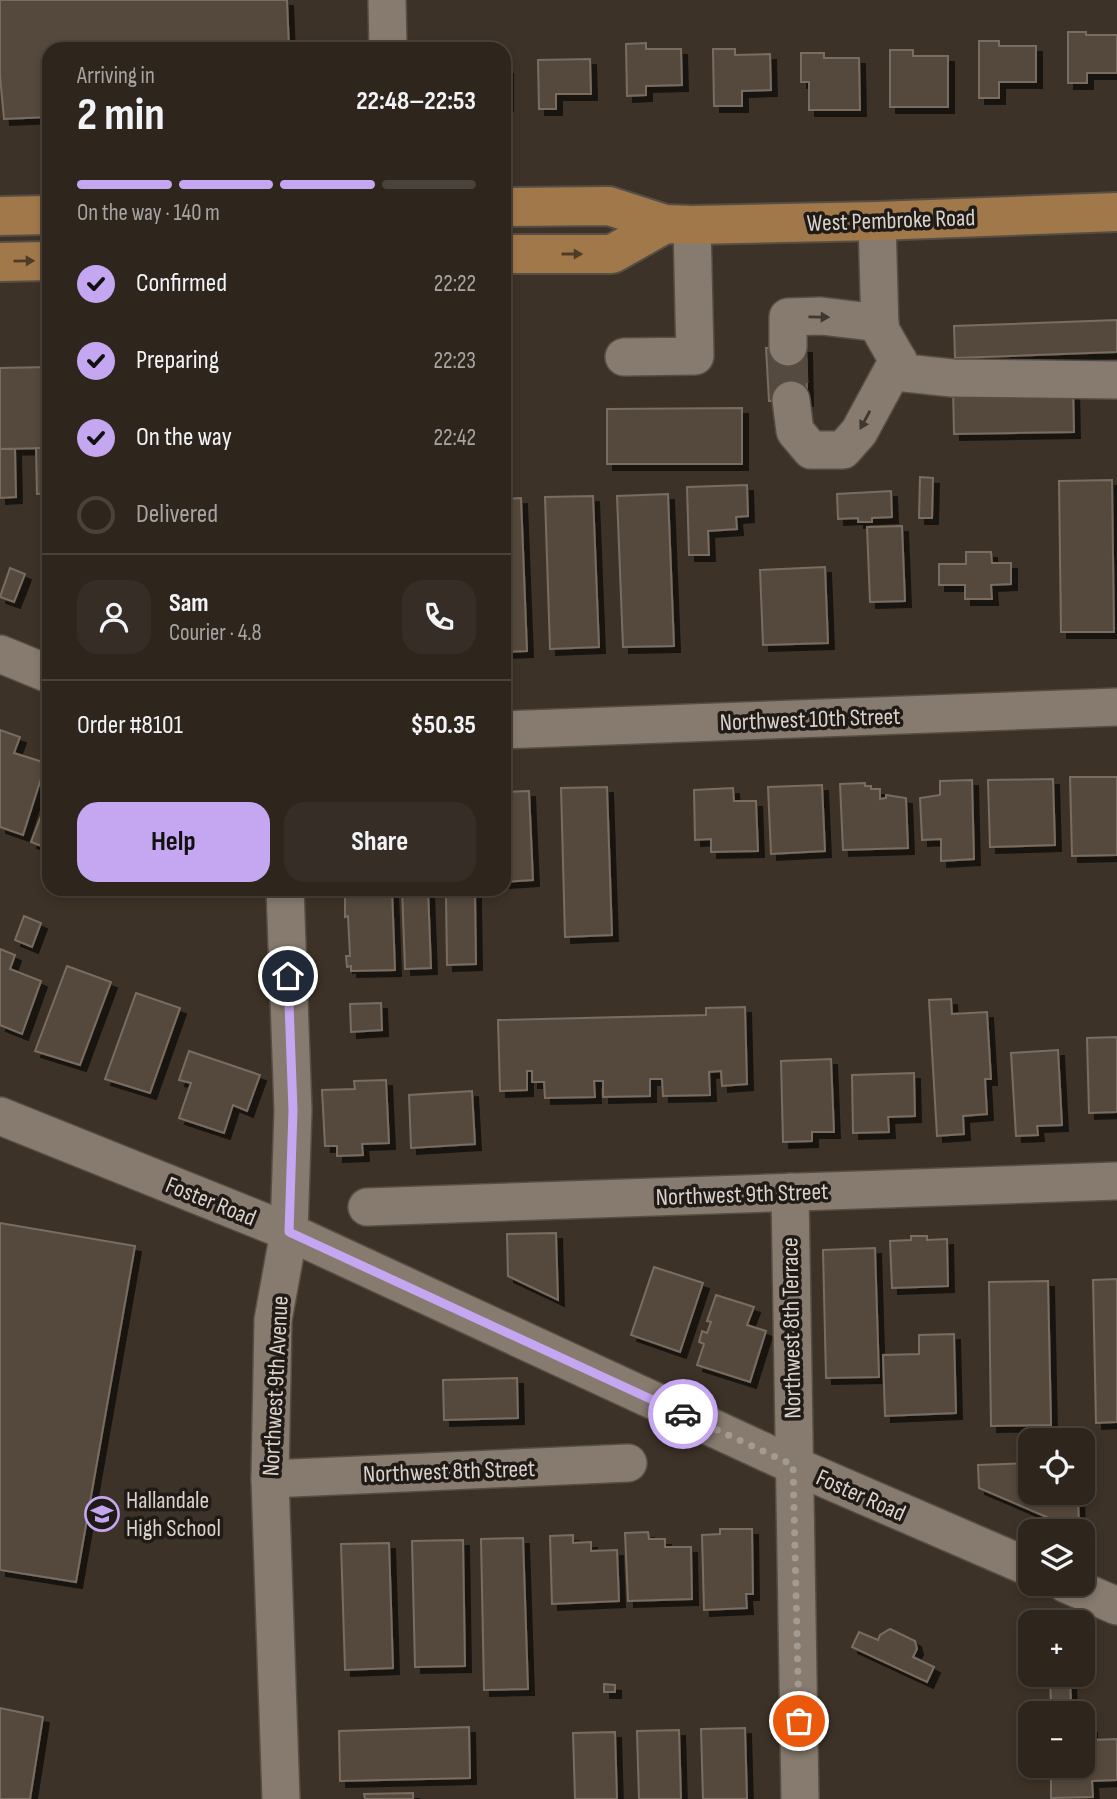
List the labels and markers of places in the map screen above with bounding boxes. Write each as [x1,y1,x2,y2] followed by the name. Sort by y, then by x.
[258,946,318,1006] pin
[126,1486,221,1543] place label: Hallandale High School
[83,1495,121,1533] school or university icon: Hallandale High School
[769,1691,829,1751] pin

